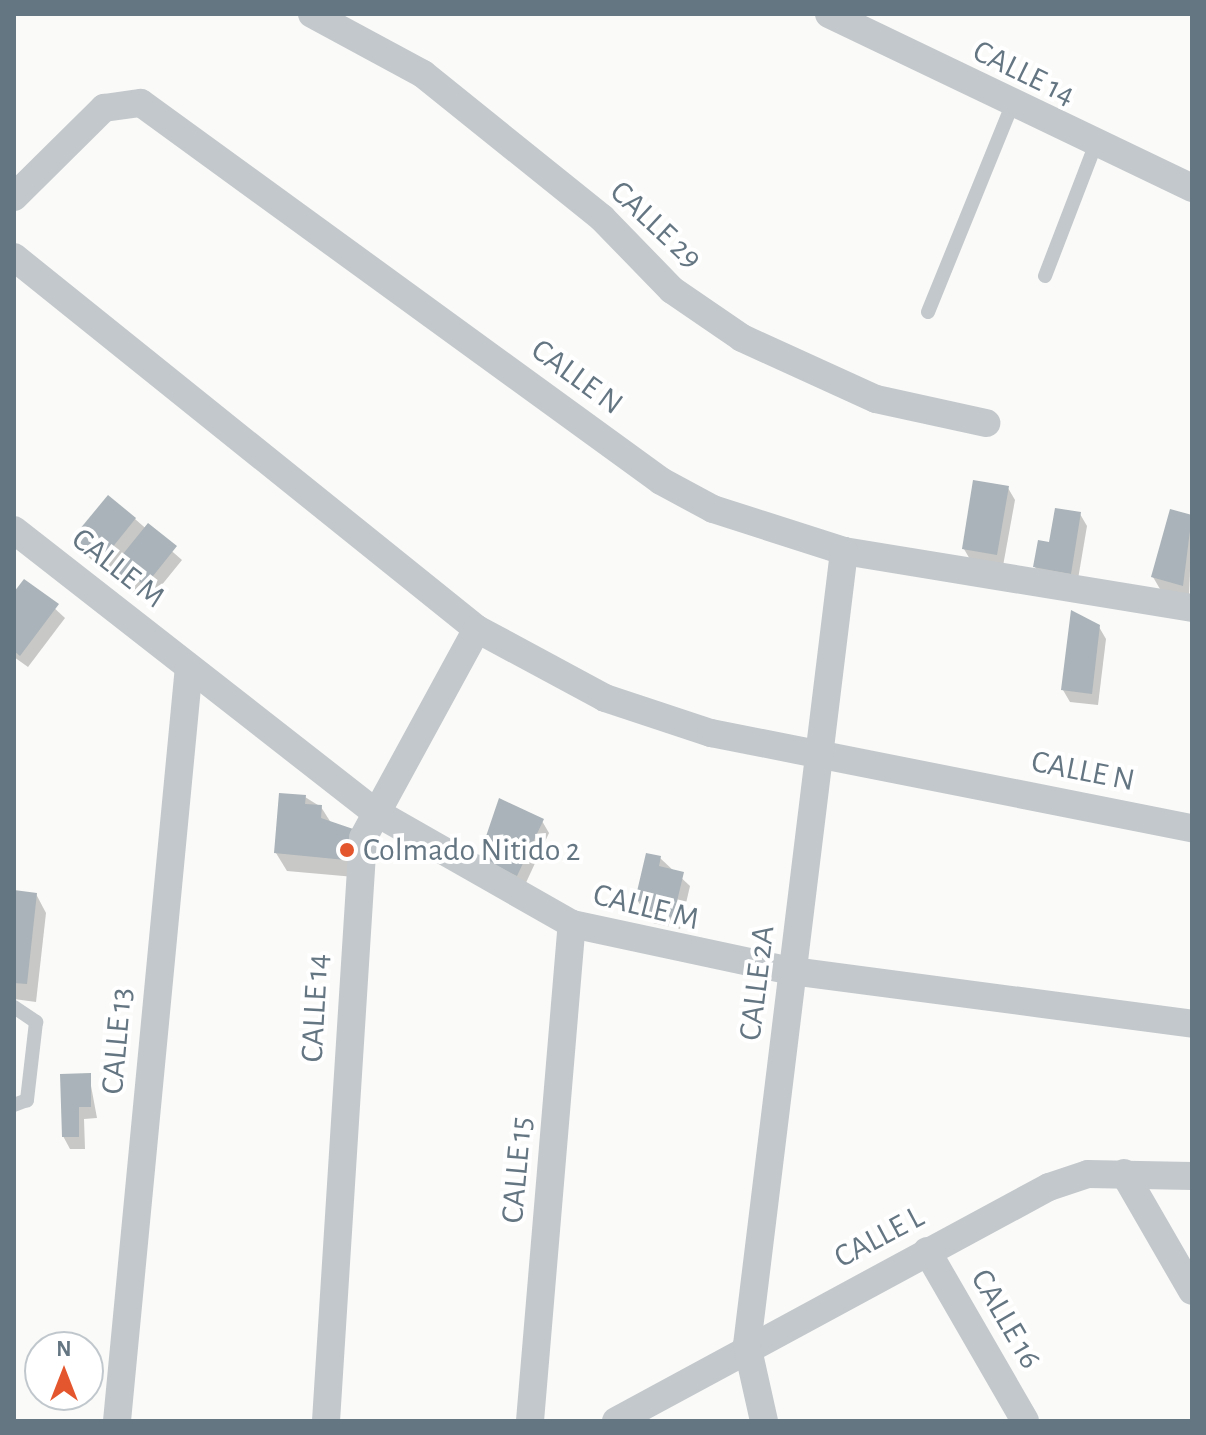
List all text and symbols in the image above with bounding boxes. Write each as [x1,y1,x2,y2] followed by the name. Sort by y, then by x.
[967,32,1081,114] street label: CALLE 14
[602,173,710,277] street label: CALLE 29
[524,331,630,423] street label: CALLE N
[64,520,172,616] street label: CALLE M
[1028,742,1138,800] street label: CALLE N
[363,831,580,869] place label: Colmado Nitido 2
[338,841,356,859] marker: Colmado Nitido 2
[589,875,703,939] street label: CALLE M
[731,923,783,1043] street label: CALLE 2A
[293,953,337,1063] street label: CALLE 14
[93,986,141,1096] street label: CALLE 13
[493,1115,541,1225] street label: CALLE 15
[828,1198,930,1276] street label: CALLE L
[962,1262,1050,1376] street label: CALLE 16
[24,1331,104,1411] north arrow
[56,1338,72,1360] text: N

